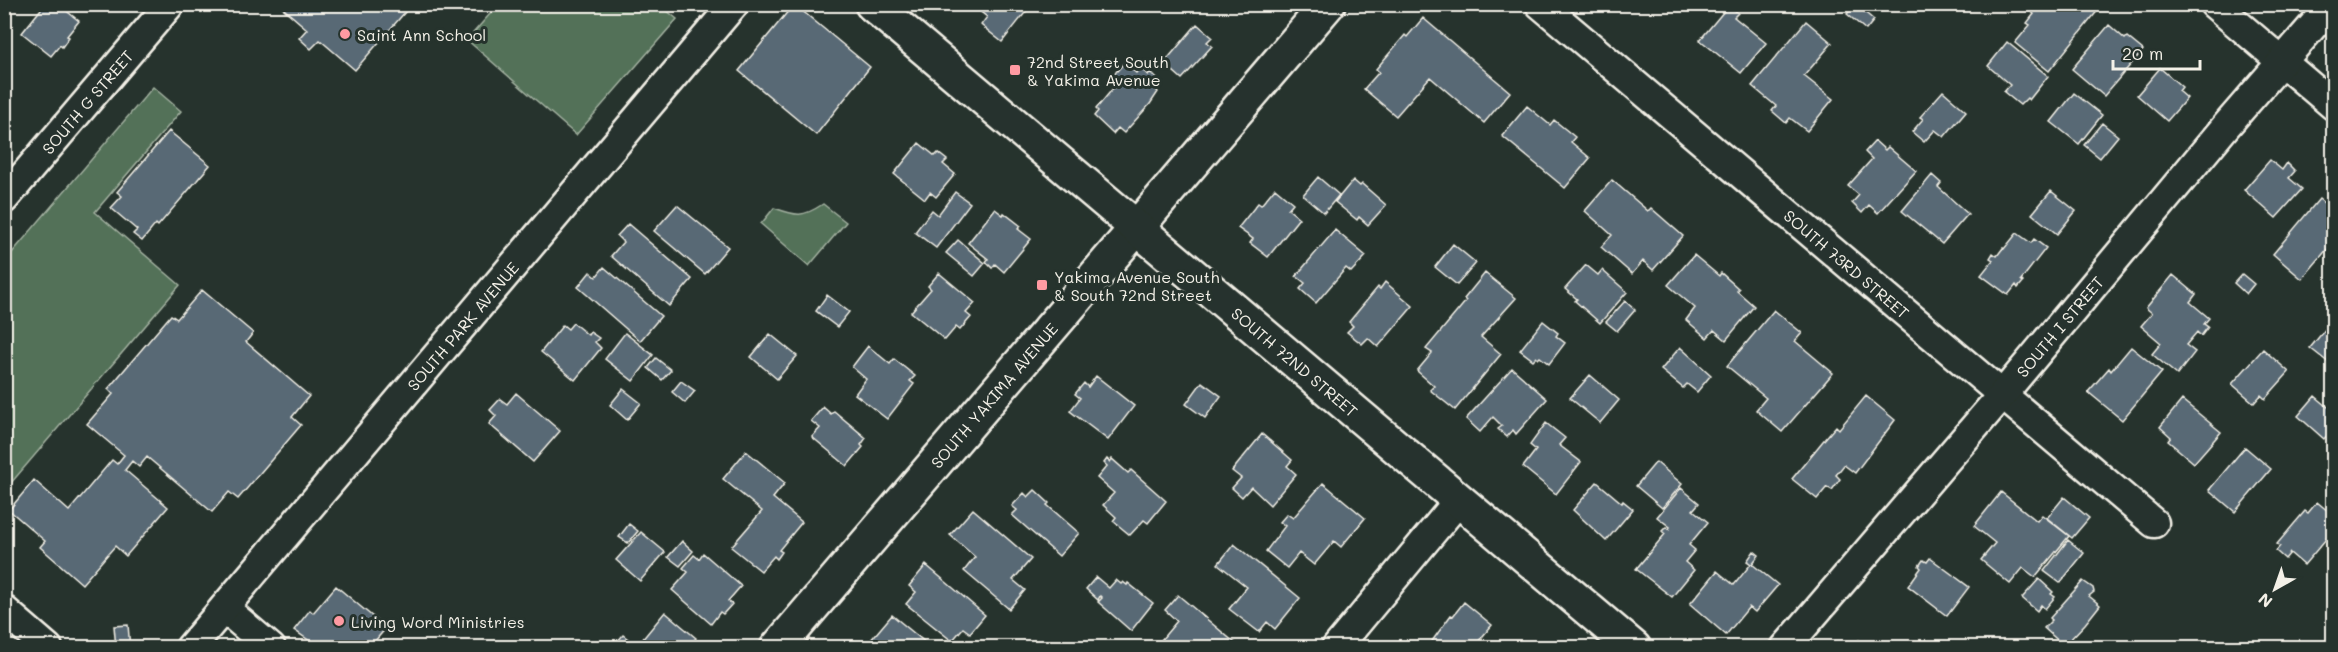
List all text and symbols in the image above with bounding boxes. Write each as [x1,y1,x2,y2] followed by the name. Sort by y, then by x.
[357,24,486,45] place label: Saint Ann School
[338,27,352,41] marker: Saint Ann School
[2113,33,2200,71] scale bar
[2122,41,2163,65] text: 20 m
[37,45,137,158] street label: SOUTH G STREET
[1027,51,1168,90] place label: 72nd Street South & Yakima Avenue
[1008,63,1022,77] marker: 72nd Street South & Yakima Avenue
[1780,204,1914,323] street label: SOUTH 73RD STREET
[402,257,523,394] street label: SOUTH PARK AVENUE
[1054,266,1219,305] place label: Yakima Avenue South & South 72nd Street
[2011,271,2108,381] street label: SOUTH I STREET
[1035,278,1049,292] marker: Yakima Avenue South & South 72nd Street
[1228,302,1363,421] street label: SOUTH 72ND STREET
[925,318,1062,472] street label: SOUTH YAKIMA AVENUE
[2245,559,2305,619] north arrow
[2254,589,2276,613] text: N
[351,611,525,632] place label: Living Word Ministries
[332,614,346,628] marker: Living Word Ministries

